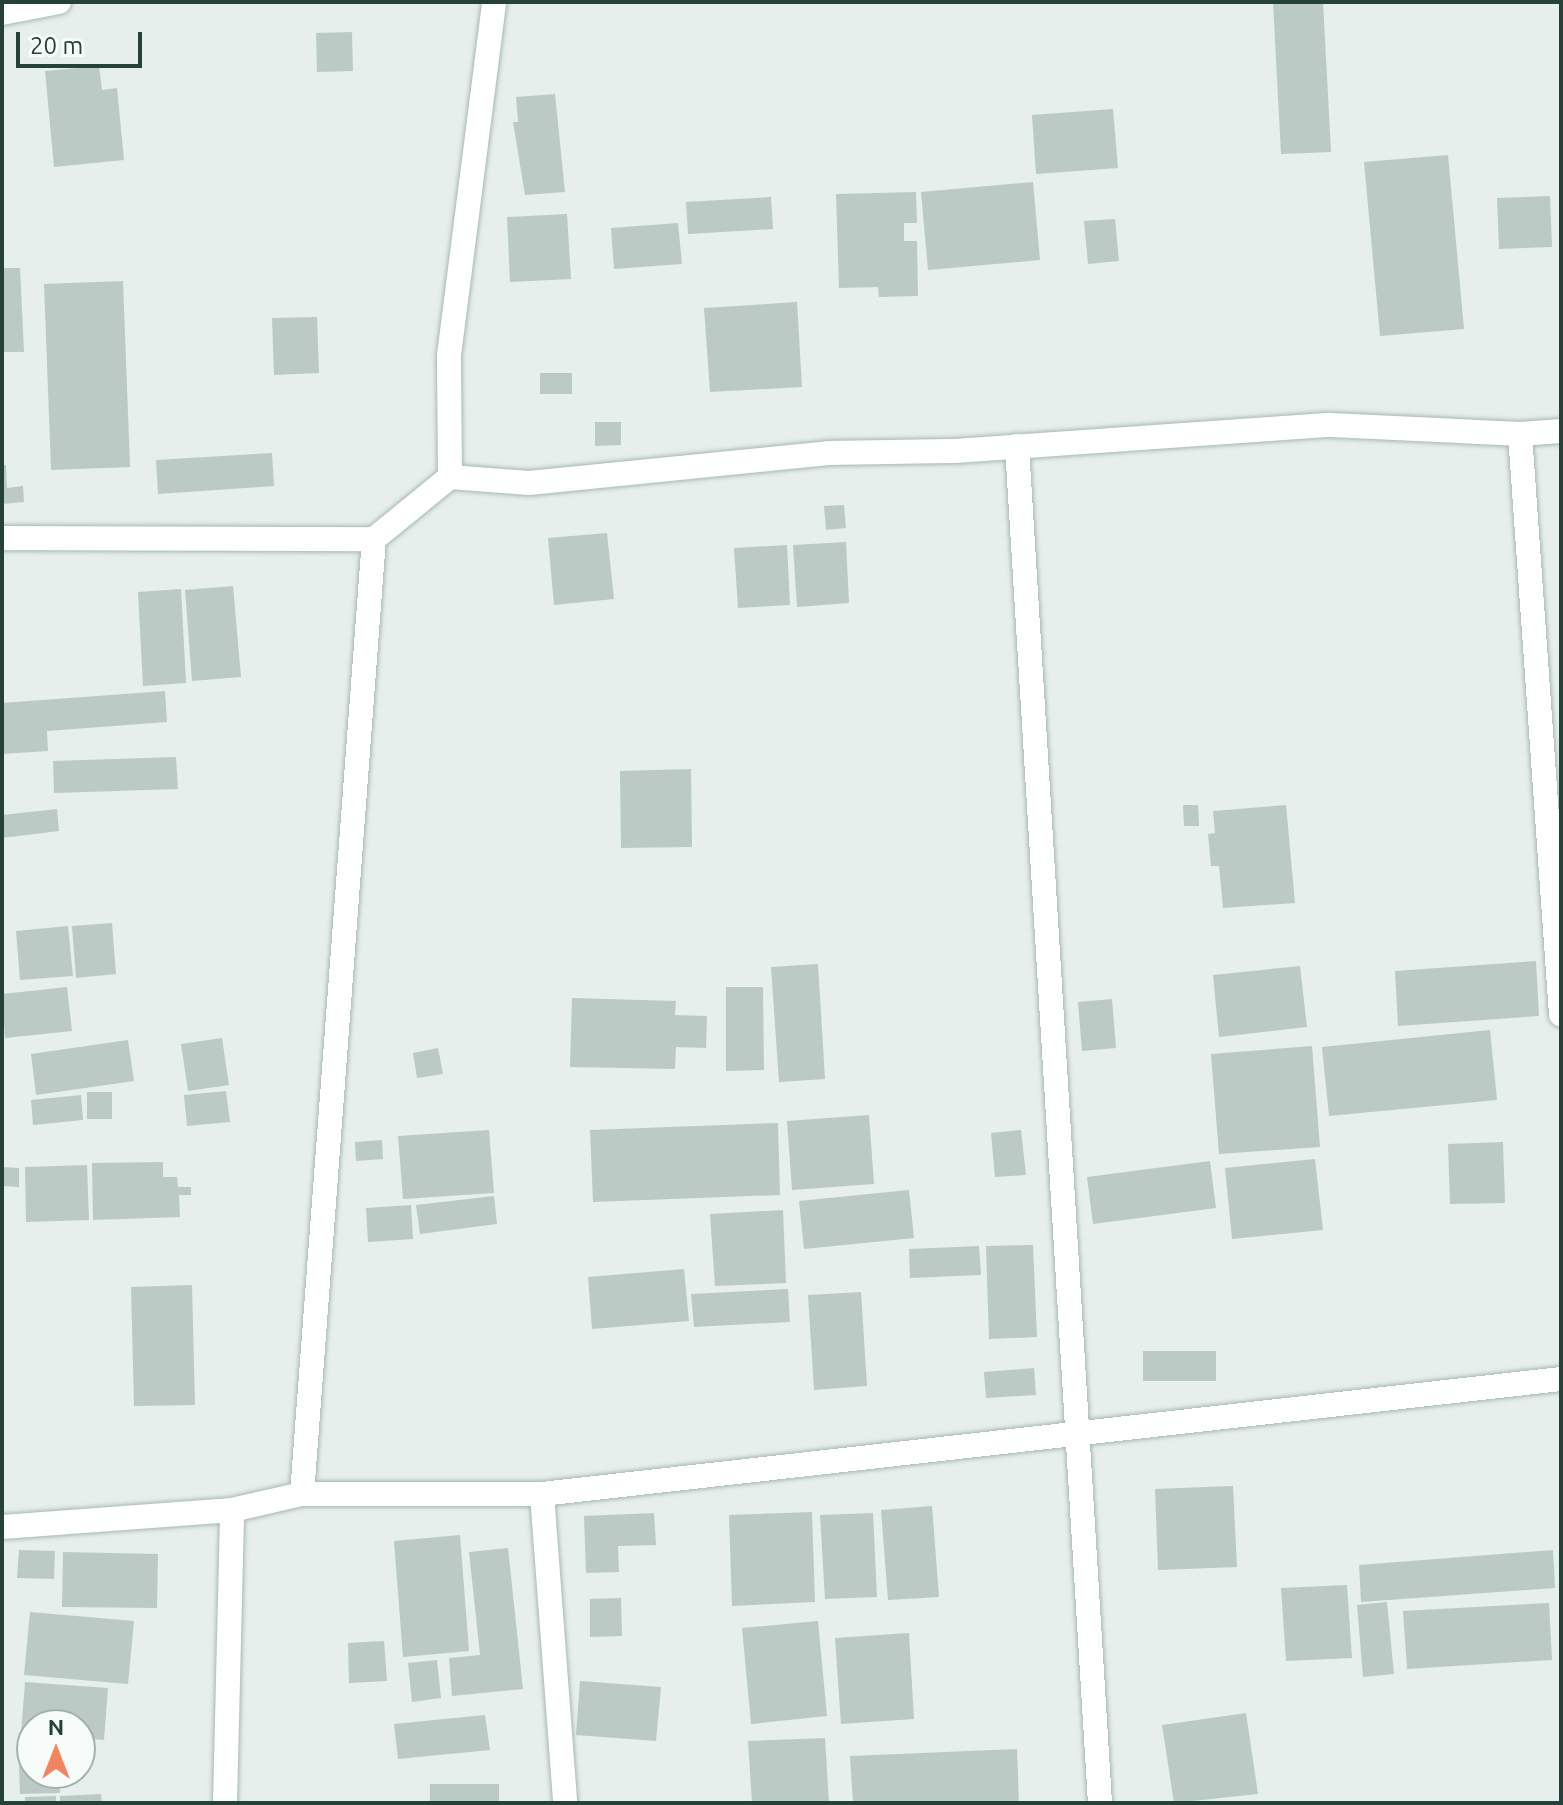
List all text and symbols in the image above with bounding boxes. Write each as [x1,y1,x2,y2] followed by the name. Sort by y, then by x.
[20,16,146,66] scale bar
[30,32,83,59] text: 20 m
[16,1709,96,1789] north arrow
[48,1714,64,1739] text: N

